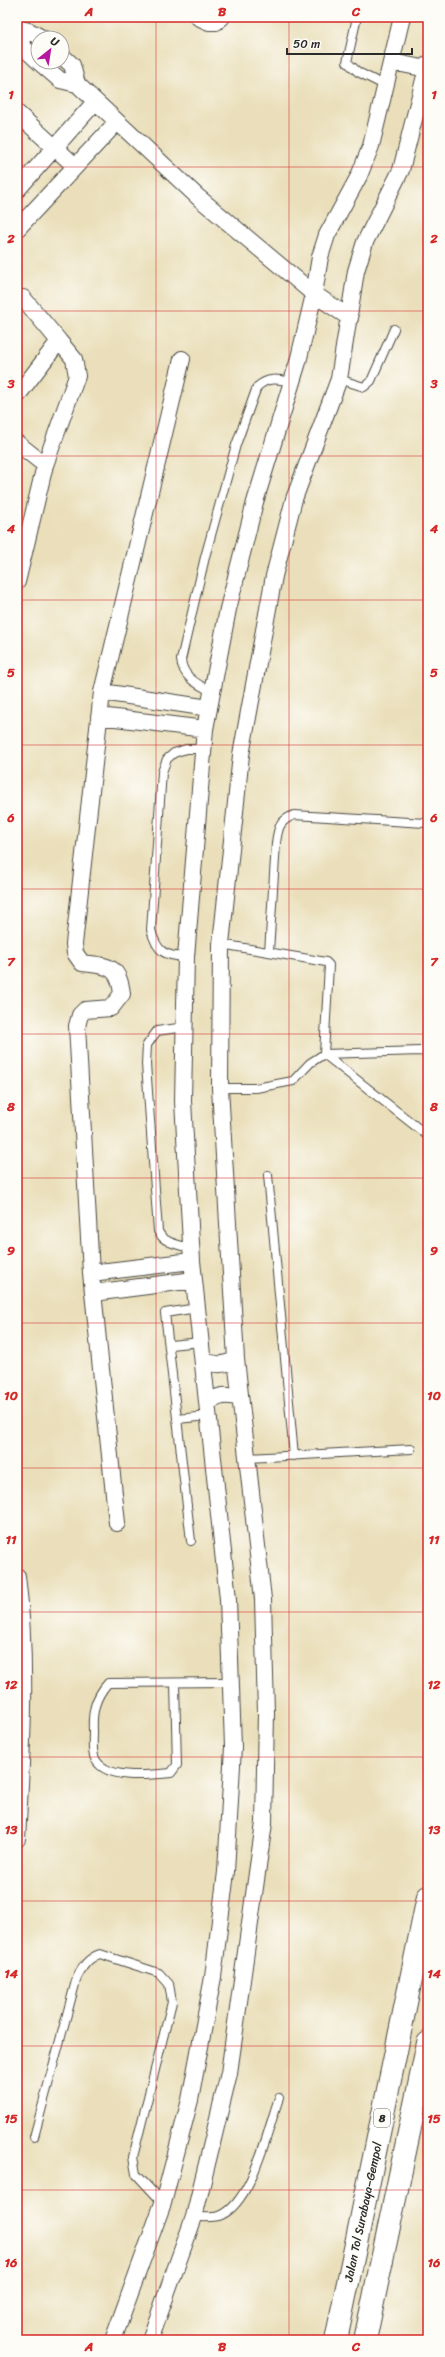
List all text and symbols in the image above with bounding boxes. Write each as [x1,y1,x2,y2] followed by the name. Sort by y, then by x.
[84,0,93,23] text: A
[218,0,227,23] text: B
[351,0,361,23] text: C
[30,30,70,70] north arrow
[287,30,412,56] scale bar
[47,32,63,52] text: U
[293,33,320,55] text: 50 m
[8,83,14,106] text: 1
[431,83,437,106] text: 1
[6,227,15,250] text: 2
[429,227,438,250] text: 2
[6,372,15,395] text: 3
[429,372,438,395] text: 3
[6,517,16,540] text: 4
[429,517,439,540] text: 4
[7,661,15,684] text: 5
[430,661,438,684] text: 5
[6,806,15,829] text: 6
[429,806,438,829] text: 6
[7,950,16,973] text: 7
[430,950,439,973] text: 7
[6,1095,15,1118] text: 8
[429,1095,438,1118] text: 8
[7,1239,15,1262] text: 9
[430,1239,438,1262] text: 9
[4,1384,18,1407] text: 10
[427,1384,441,1407] text: 10
[5,1528,17,1551] text: 11
[428,1528,440,1551] text: 11
[4,1673,18,1696] text: 12
[427,1673,441,1696] text: 12
[5,1818,18,1841] text: 13
[428,1818,441,1841] text: 13
[4,1962,19,1985] text: 14
[427,1962,442,1985] text: 14
[4,2107,18,2130] text: 15
[427,2107,441,2130] text: 15
[374,2109,390,2127] road number: 8
[337,2140,389,2285] street label: Jalan Tol Surabaya–Gempol
[5,2251,18,2274] text: 16
[428,2251,441,2274] text: 16
[84,2335,93,2357] text: A
[218,2335,227,2357] text: B
[351,2335,361,2357] text: C

